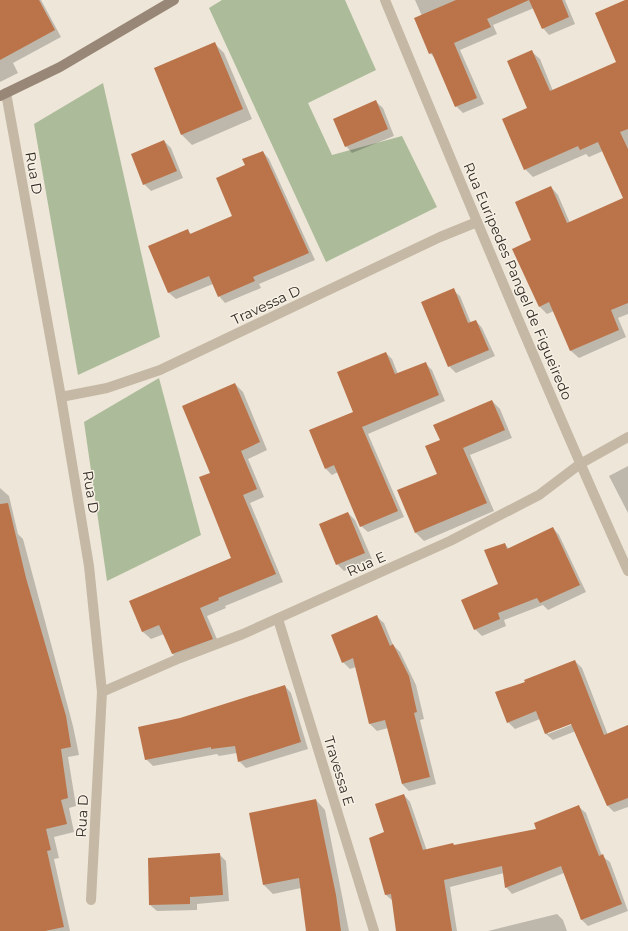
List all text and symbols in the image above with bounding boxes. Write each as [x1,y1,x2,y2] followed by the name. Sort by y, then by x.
[21,150,47,196] street label: Rua D
[460,159,576,403] street label: Rua Euripedes Pangel de Figueiredo
[229,281,303,329] street label: Travessa D
[79,469,103,515] street label: Rua D
[344,547,388,581] street label: Rua E
[320,734,358,808] street label: Travessa E
[72,794,92,838] street label: Rua D

